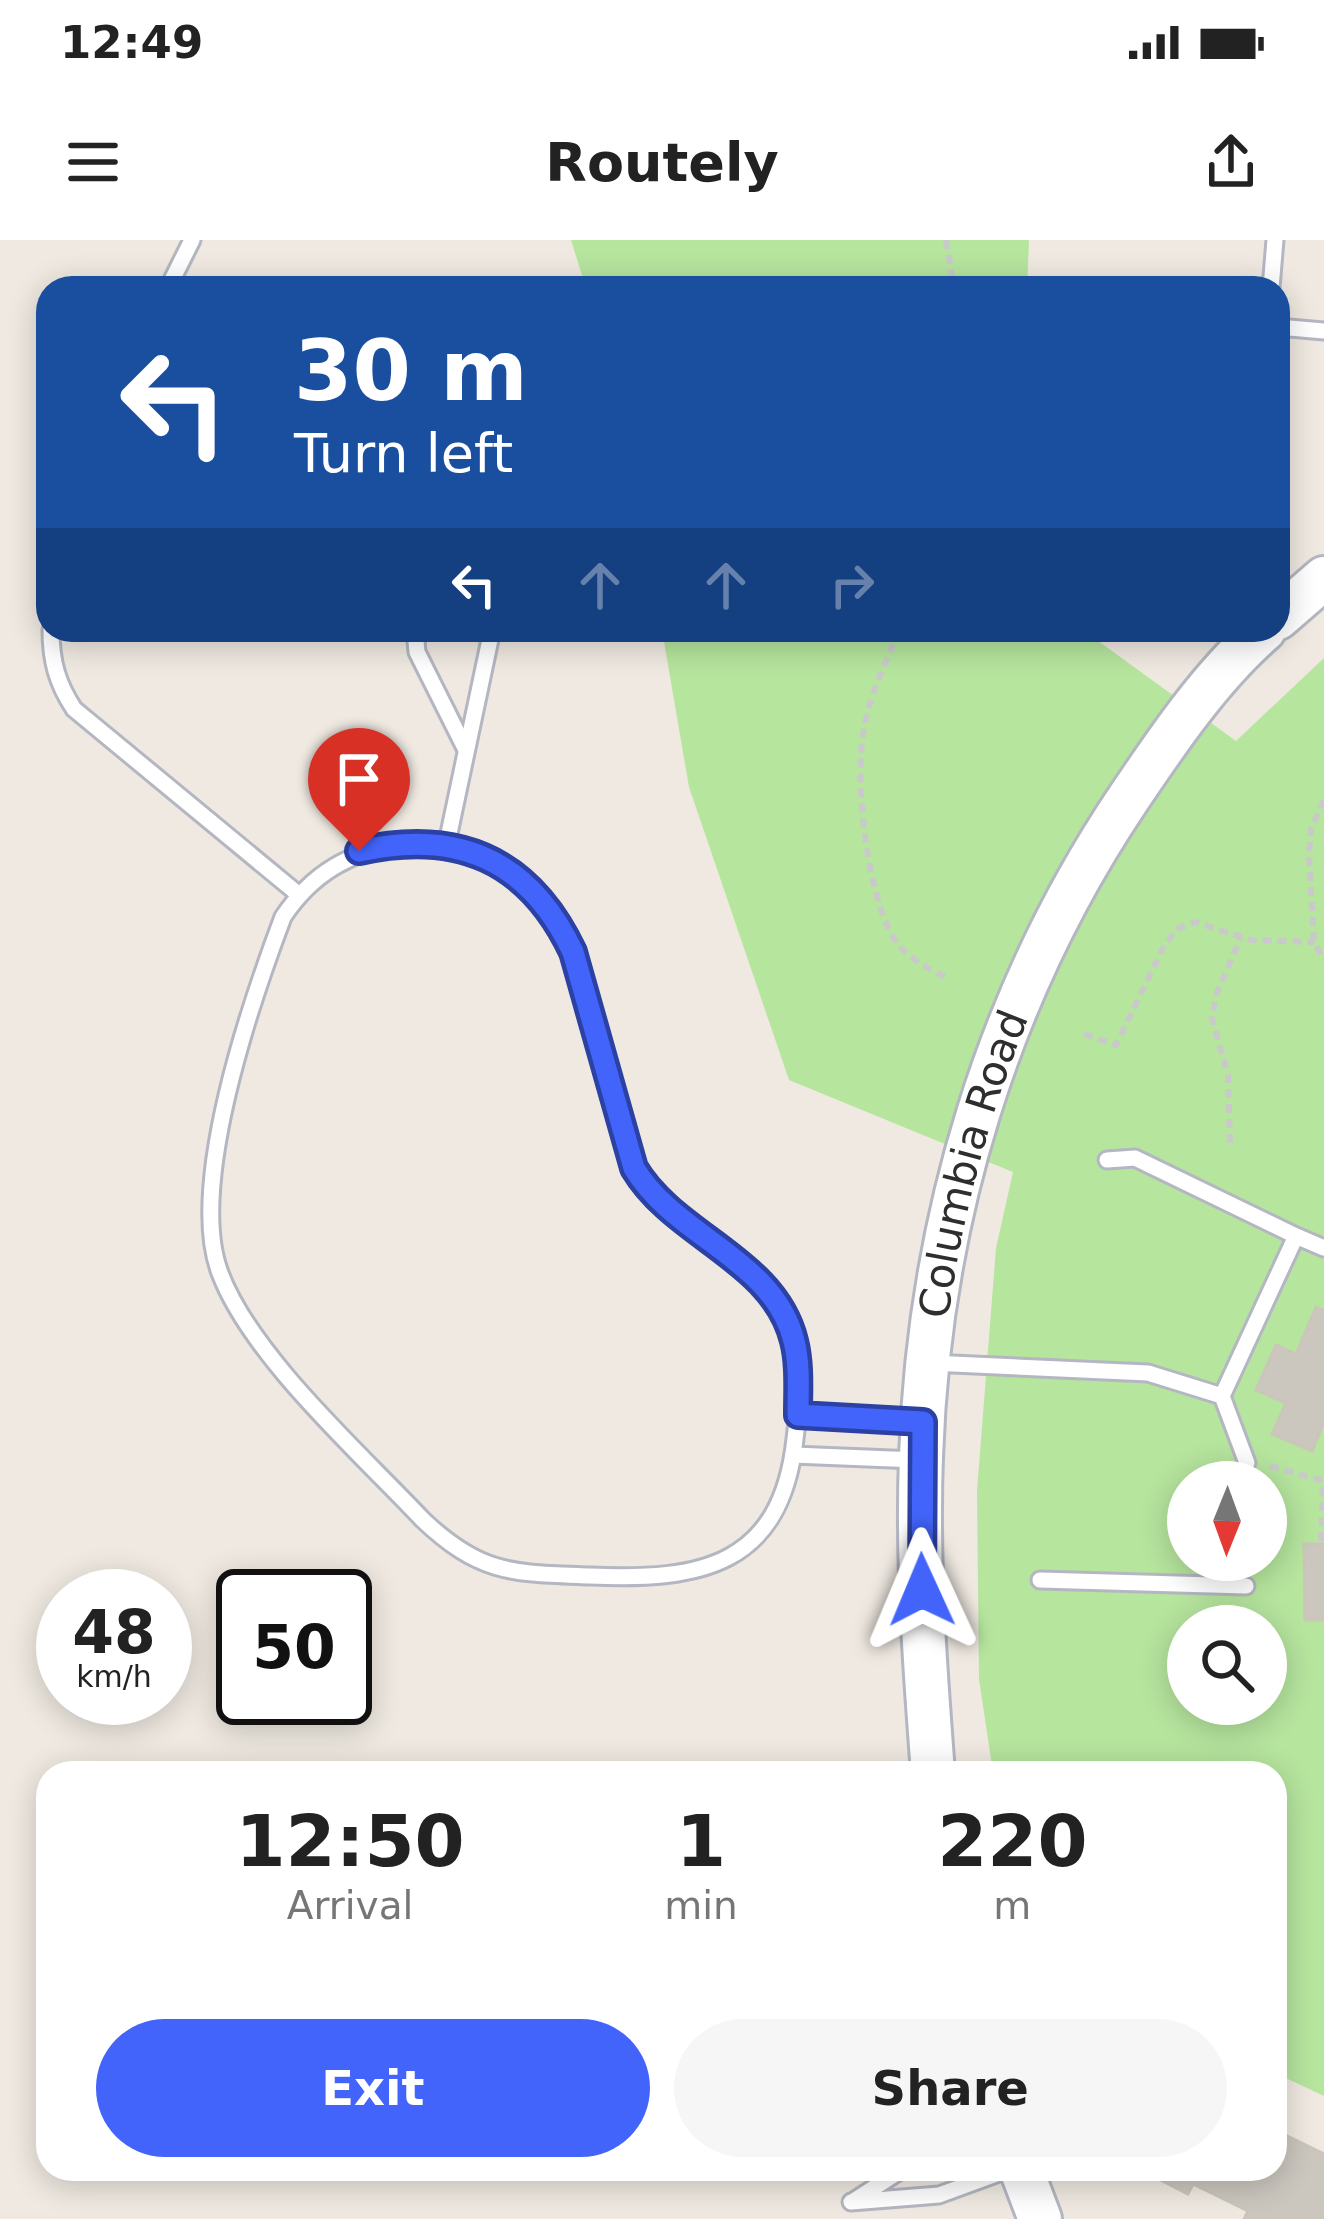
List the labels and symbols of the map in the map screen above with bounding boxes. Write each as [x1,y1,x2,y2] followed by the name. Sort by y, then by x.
[308,728,410,851] pin
[909,1003,1037,1321] street label: Columbia Road
[1167,1461,1287,1581] north arrow
[859,1527,985,1653] position arrow
[216,1569,372,1725] speed limit sign: 50

